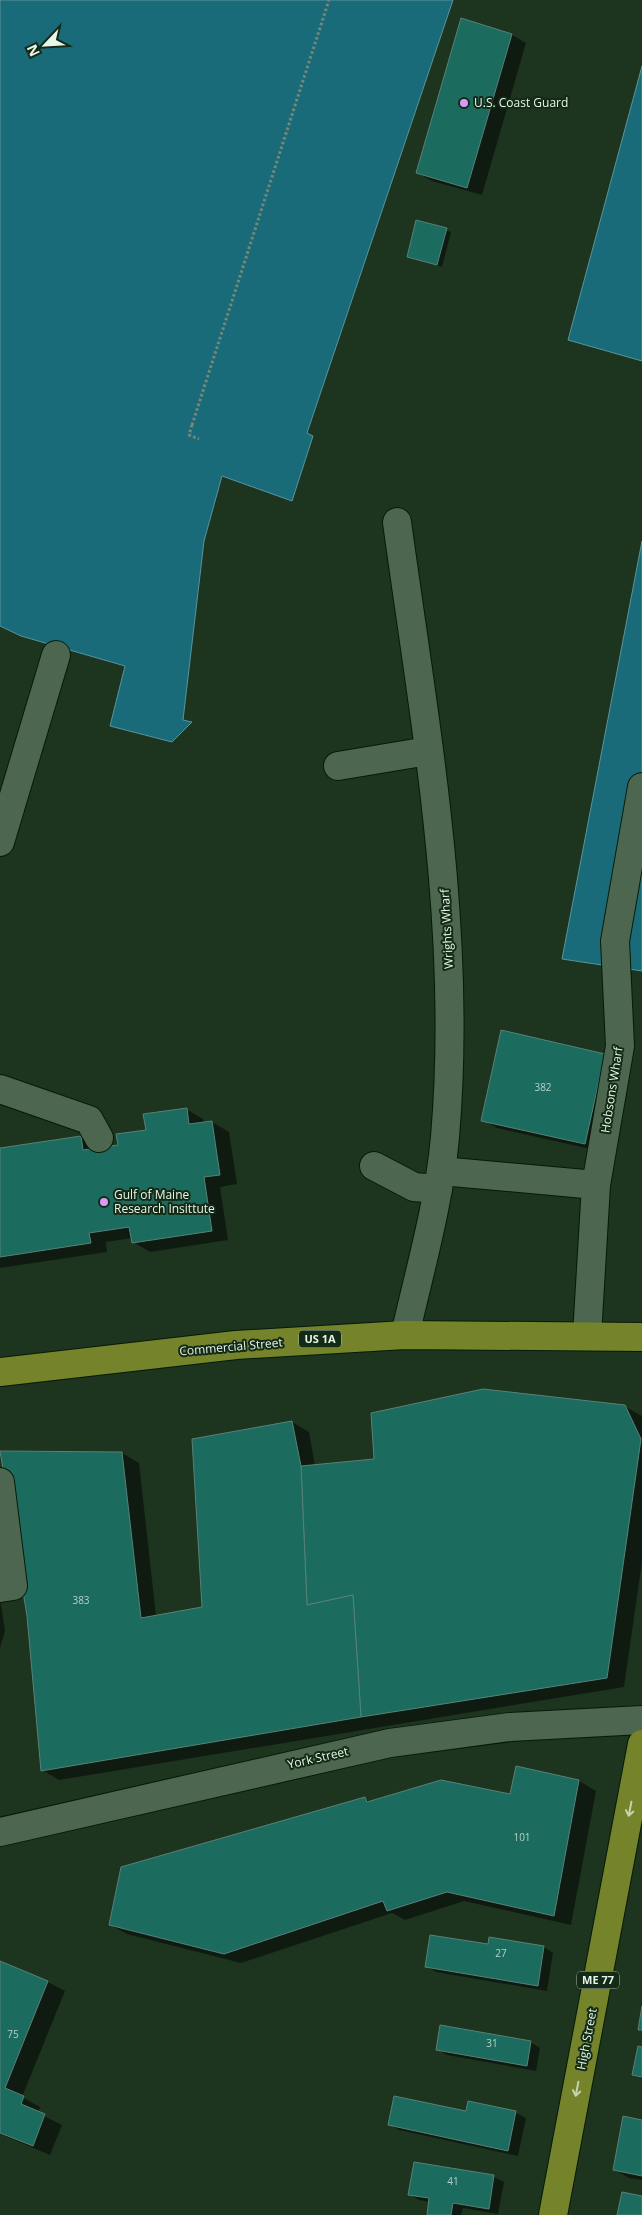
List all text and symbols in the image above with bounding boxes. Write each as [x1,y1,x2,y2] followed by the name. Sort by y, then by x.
[20,20,70,70] north arrow
[22,42,44,60] text: N
[474,94,568,111] place label: U.S. Coast Guard
[458,97,470,109] marker: U.S. Coast Guard
[436,888,457,969] street label: Wrights Wharf
[596,1045,627,1134] street label: Hobsons Wharf
[534,1080,552,1094] house number: 382
[114,1186,215,1217] place label: Gulf of Maine Research Insittute
[98,1196,110,1208] marker: Gulf of Maine Research Insittute
[299,1330,341,1348] road number: US 1A
[179,1334,283,1359] street label: Commercial Street
[72,1593,90,1607] house number: 383
[286,1742,350,1773] street label: York Street
[624,1801,634,1817] one-way arrow
[513,1830,531,1844] house number: 101
[495,1946,507,1960] house number: 27
[577,1972,619,1988] road number: ME 77
[572,2007,601,2071] street label: High Street
[7,2027,19,2041] house number: 75
[486,2036,498,2050] house number: 31
[572,2081,581,2097] one-way arrow
[447,2174,459,2188] house number: 41

